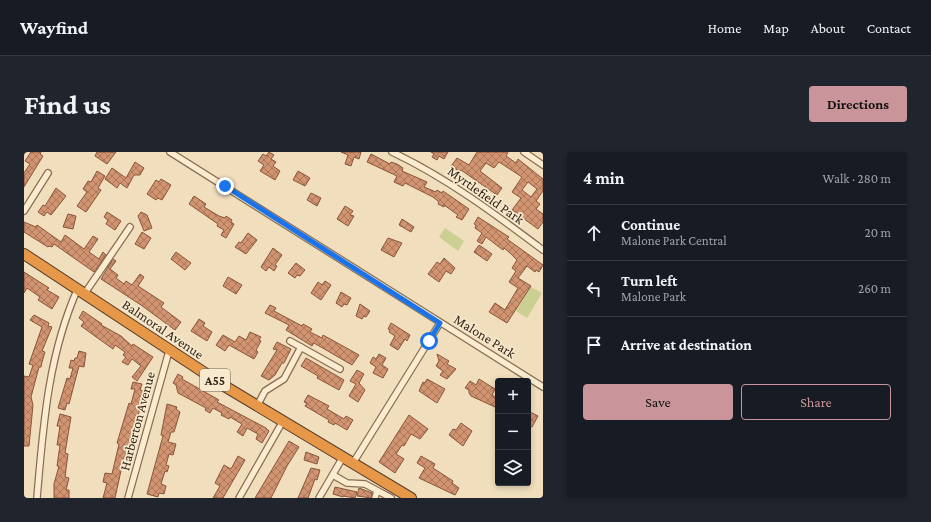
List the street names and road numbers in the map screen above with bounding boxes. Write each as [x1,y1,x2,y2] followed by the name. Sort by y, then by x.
[445,163,528,227] street label: Myrtlefield Park
[119,296,207,362] street label: Balmoral Avenue
[451,311,519,361] street label: Malone Park
[200,369,230,391] road number: A55
[116,370,158,472] street label: Harberton Avenue

